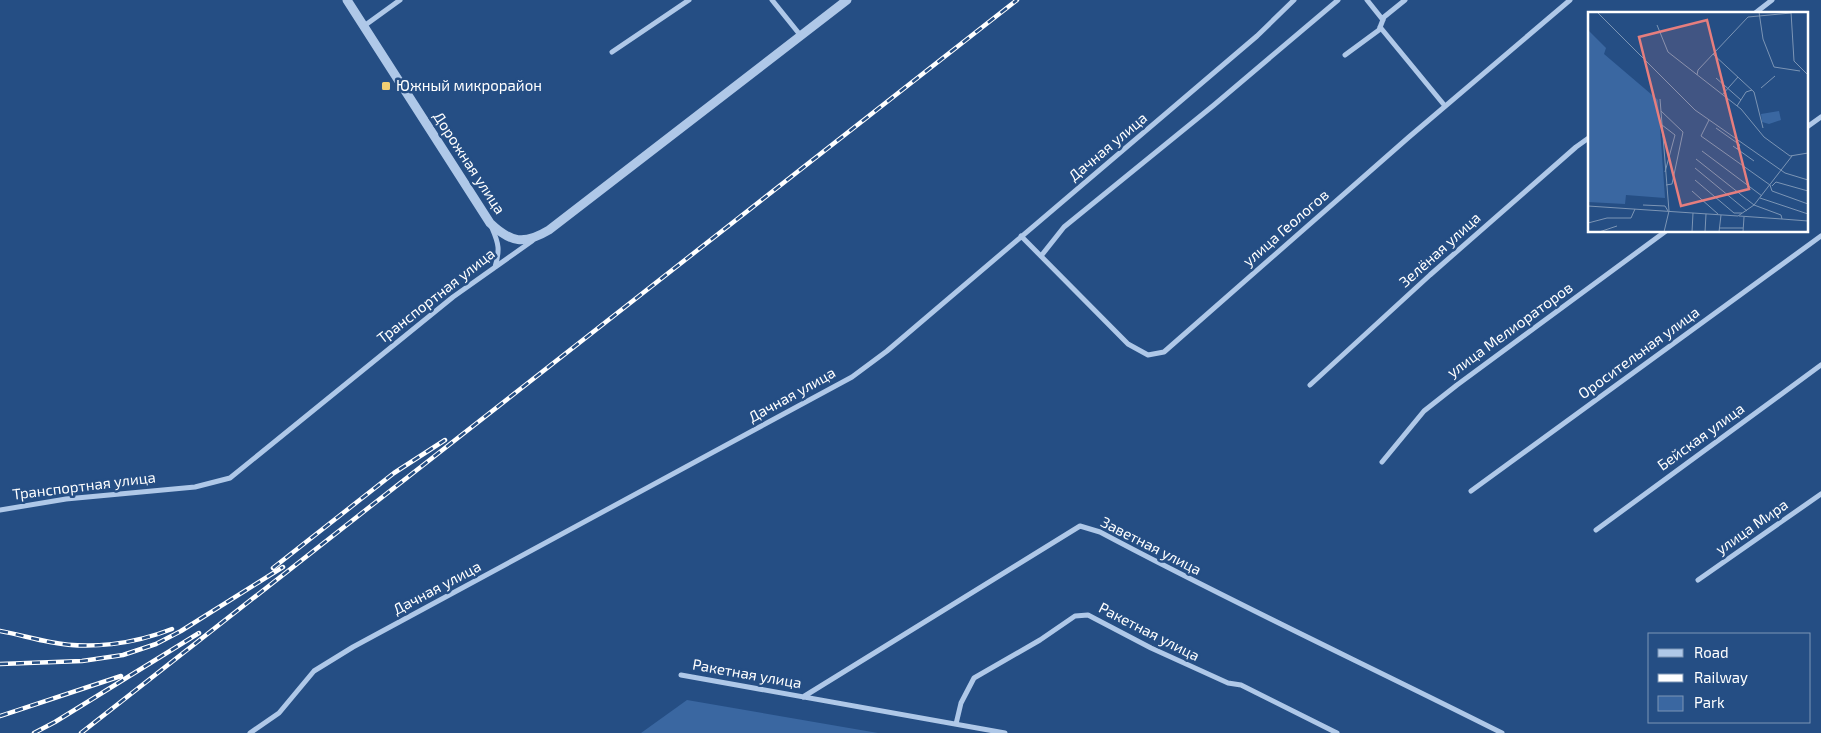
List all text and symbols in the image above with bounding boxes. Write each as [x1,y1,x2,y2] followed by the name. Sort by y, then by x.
[1588,12,1808,232] inset map
[396,76,542,94] place label: Южный микрорайон
[380,80,392,92] marker: Южный микрорайон
[429,108,510,218] street label: Дорожная улица
[1064,108,1151,185] street label: Дачная улица
[1239,185,1333,270] street label: улица Геологов
[1395,208,1484,291] street label: Зелёная улица
[373,244,498,347] street label: Транспортная улица
[1443,278,1576,382] street label: улица Мелиораторов
[1574,302,1703,403] street label: Оросительная улица
[745,363,839,426] street label: Дачная улица
[1653,399,1748,475] street label: Бейская улица
[11,467,157,504] street label: Транспортная улица
[1712,495,1792,559] street label: улица Мира
[1098,512,1205,579] street label: Заветная улица
[389,556,484,619] street label: Дачная улица
[1096,598,1203,665] street label: Ракетная улица
[1648,633,1811,723] legend
[1694,643,1729,661] text: Road
[691,655,803,692] street label: Ракетная улица
[1694,668,1748,686] text: Railway
[1694,693,1725,711] text: Park

